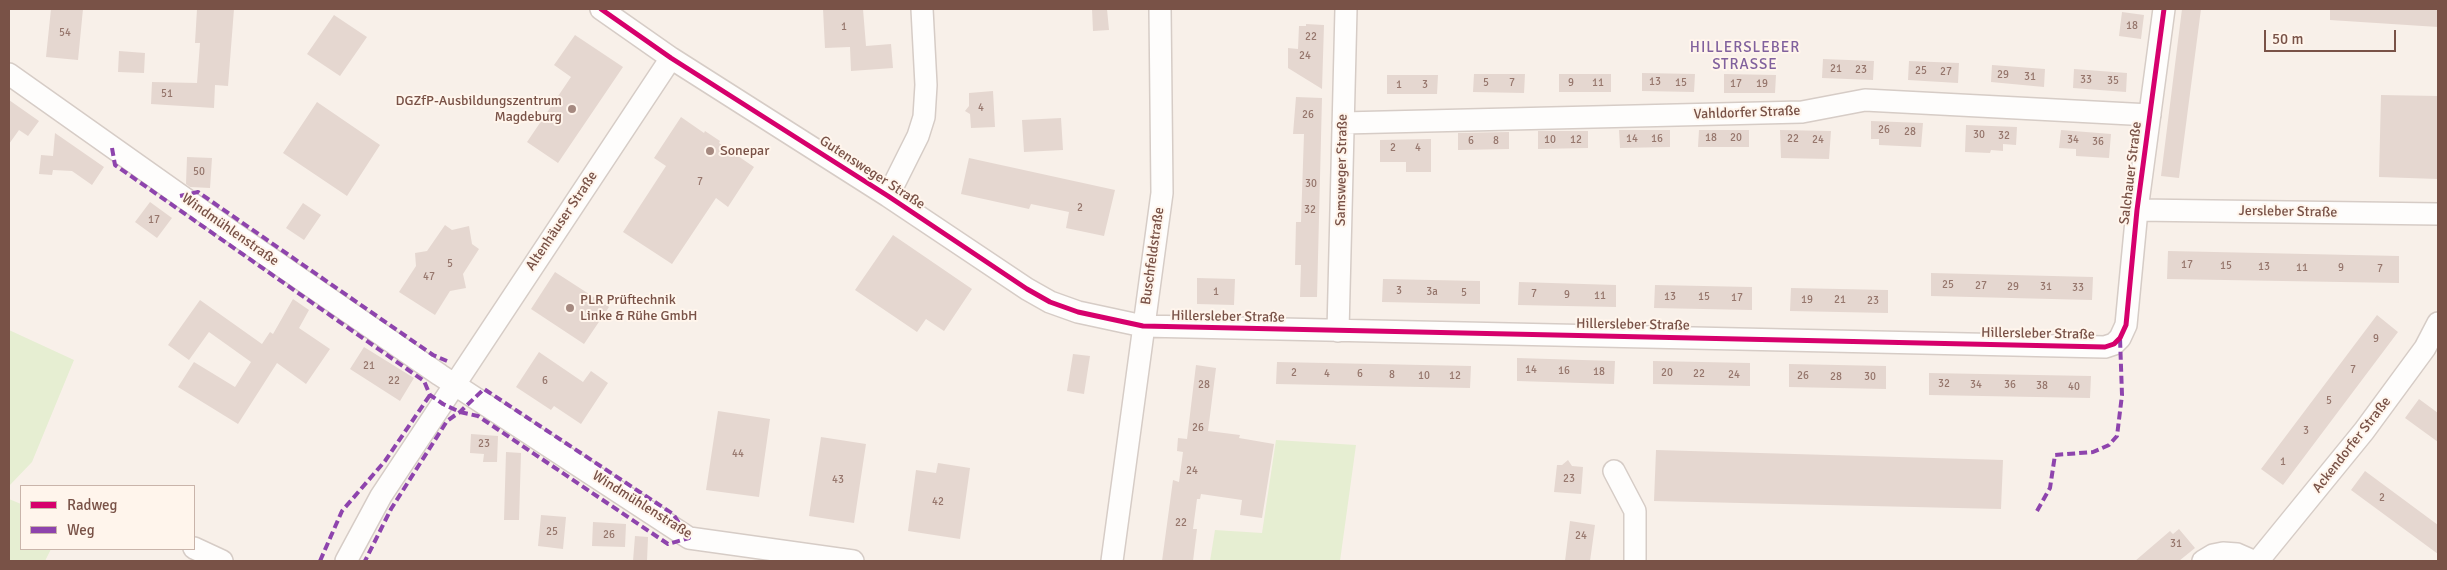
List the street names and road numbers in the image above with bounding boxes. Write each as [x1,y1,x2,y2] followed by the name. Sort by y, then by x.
[1693,103,1801,123] street label: Vahldorfer Straße
[1333,114,1351,226] street label: Samsweger Straße
[2116,121,2146,225] street label: Salchauer Straße
[816,133,928,213] street label: Gutensweger Straße
[523,168,601,274] street label: Altenhäuser Straße
[178,190,282,270] street label: Windmühlenstraße
[2238,203,2338,221] street label: Jersleber Straße
[1138,206,1168,306] street label: Buschfeldstraße
[1171,308,1285,326] street label: Hillersleber Straße
[1576,316,1690,334] street label: Hillersleber Straße
[1981,325,2095,343] street label: Hillersleber Straße
[2309,394,2395,496] street label: Ackendorfer Straße
[589,467,695,543] street label: Windmühlenstraße

